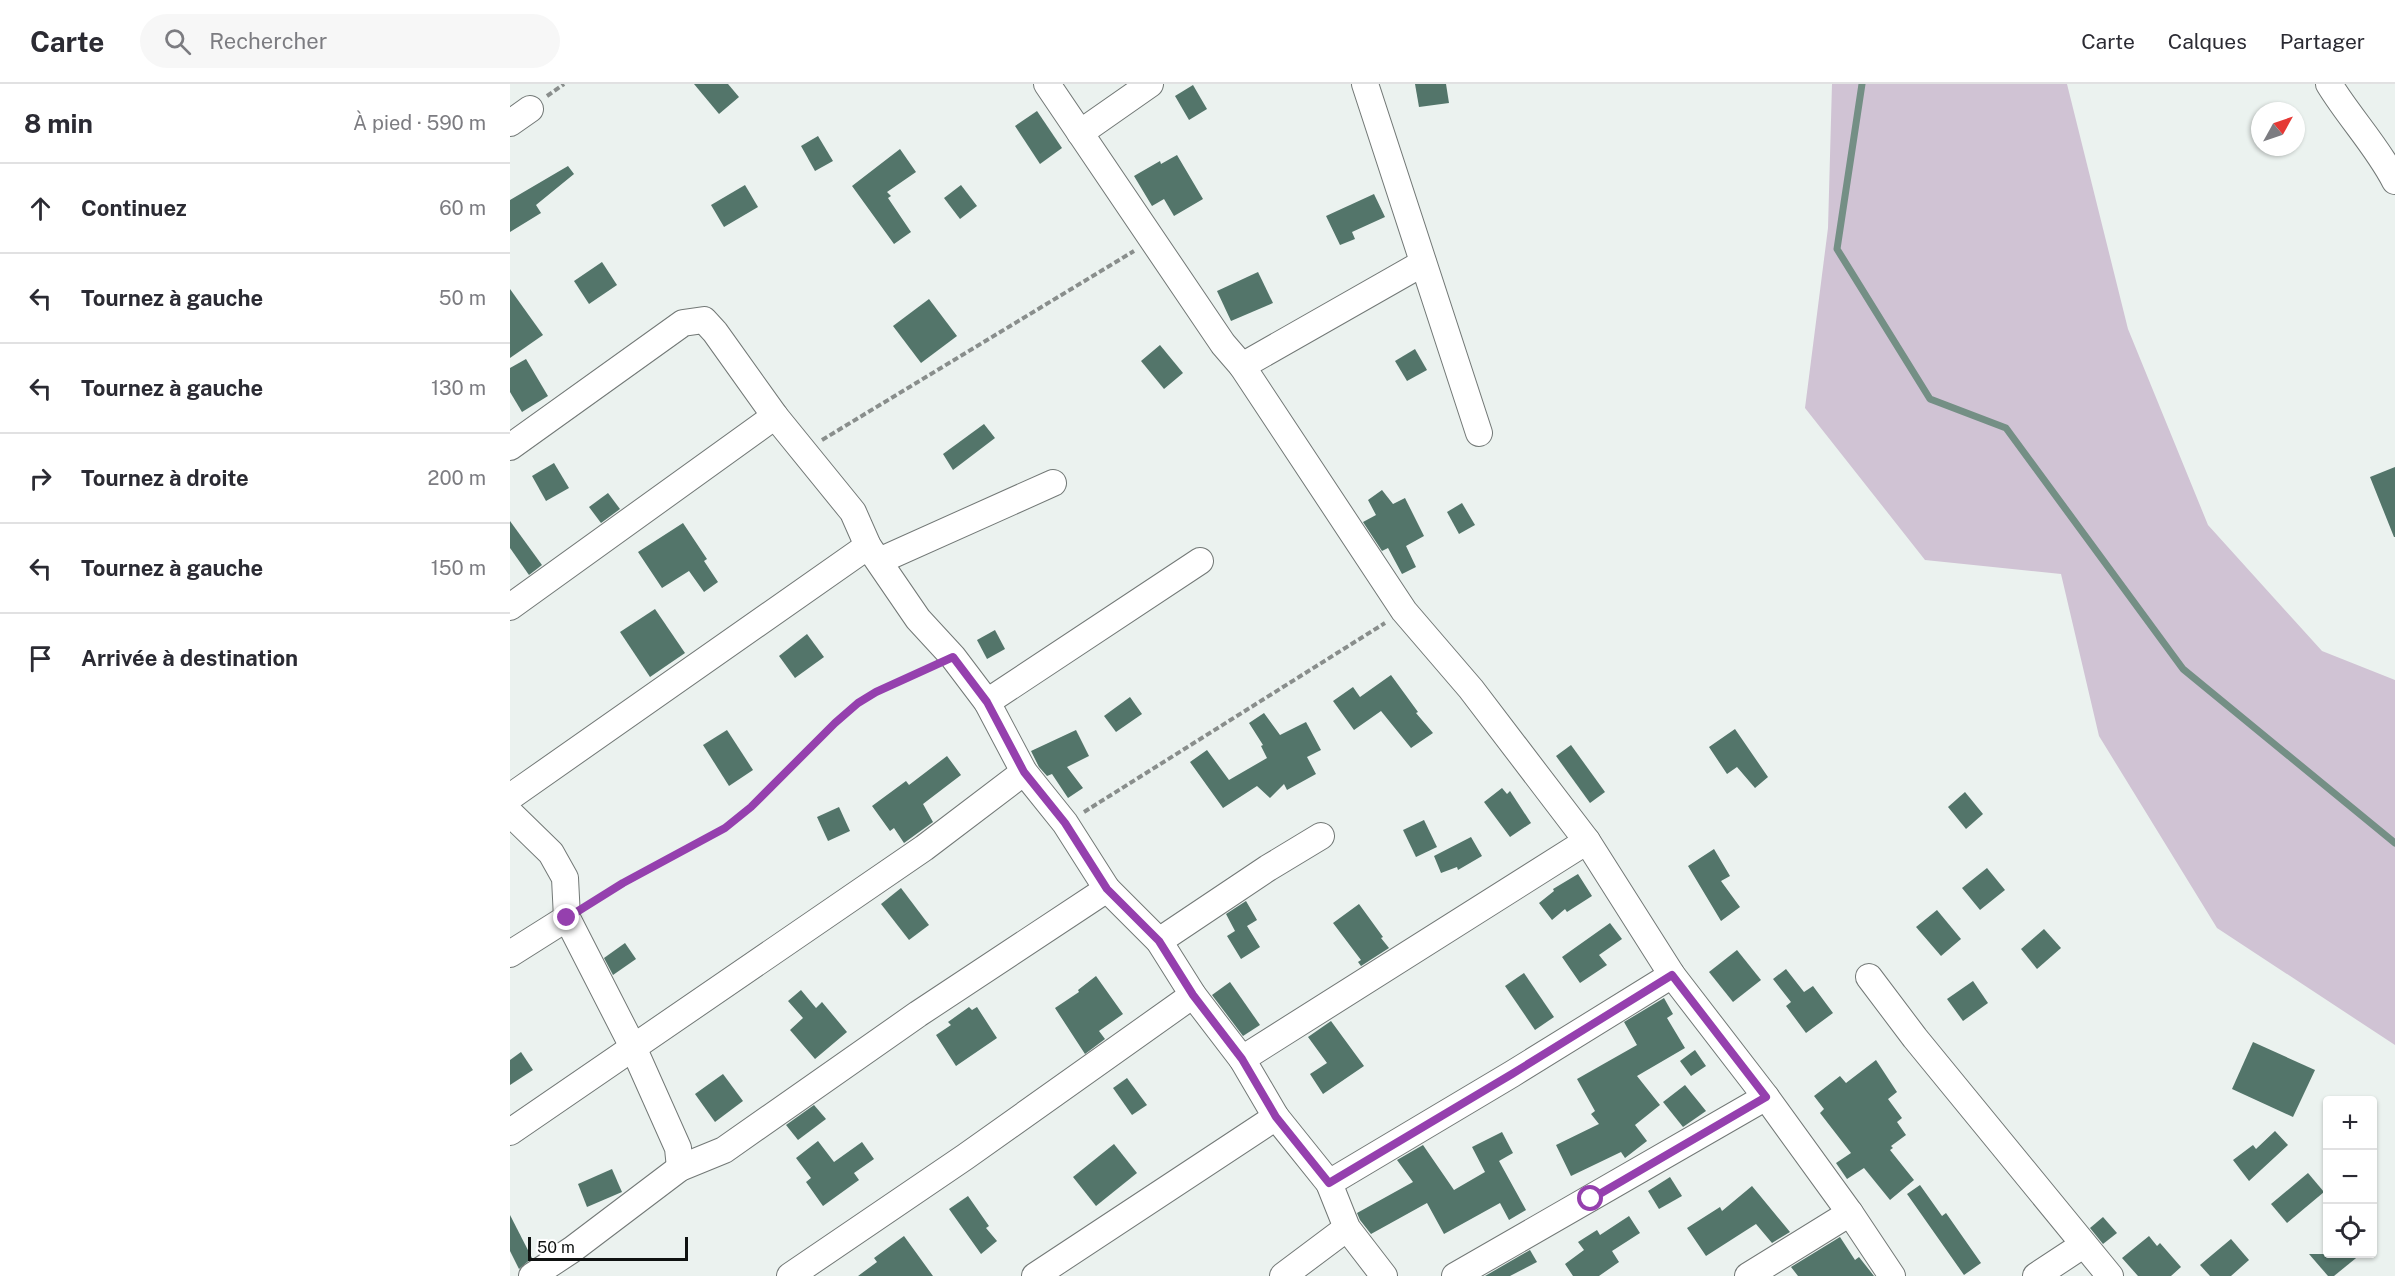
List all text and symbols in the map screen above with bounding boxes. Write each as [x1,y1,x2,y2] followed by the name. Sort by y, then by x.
[140,14,560,68] search box
[30,25,104,58] text: Carte
[161,25,194,58] icon: search
[209,28,327,54] text: Rechercher
[2081,29,2135,54] text: Carte
[2168,29,2247,54] text: Calques
[2280,29,2365,54] text: Partager
[2251,102,2305,156] north arrow
[24,108,93,139] text: 8 min
[353,111,486,135] text: À pied · 590 m
[24,192,57,225] icon: ahead
[81,195,187,221] text: Continuez
[439,196,486,220] text: 60 m
[24,282,57,315] icon: left
[81,285,263,311] text: Tournez à gauche
[439,286,486,310] text: 50 m
[24,372,57,405] icon: left
[81,375,263,401] text: Tournez à gauche
[431,376,486,400] text: 130 m
[24,462,57,495] icon: right
[81,465,249,491] text: Tournez à droite
[428,466,486,490] text: 200 m
[24,552,57,585] icon: left
[81,555,263,581] text: Tournez à gauche
[431,556,486,580] text: 150 m
[24,642,57,675] icon: arrive
[81,645,298,671] text: Arrivée à destination
[553,904,579,930] route end
[2323,1096,2377,1258] map controls
[2323,1096,2377,1150] button: +
[2323,1150,2377,1204] button: −
[1577,1185,1603,1211] route start
[2323,1204,2377,1258] button: locate
[528,1234,688,1262] scale bar
[537,1238,575,1257] text: 50 m

